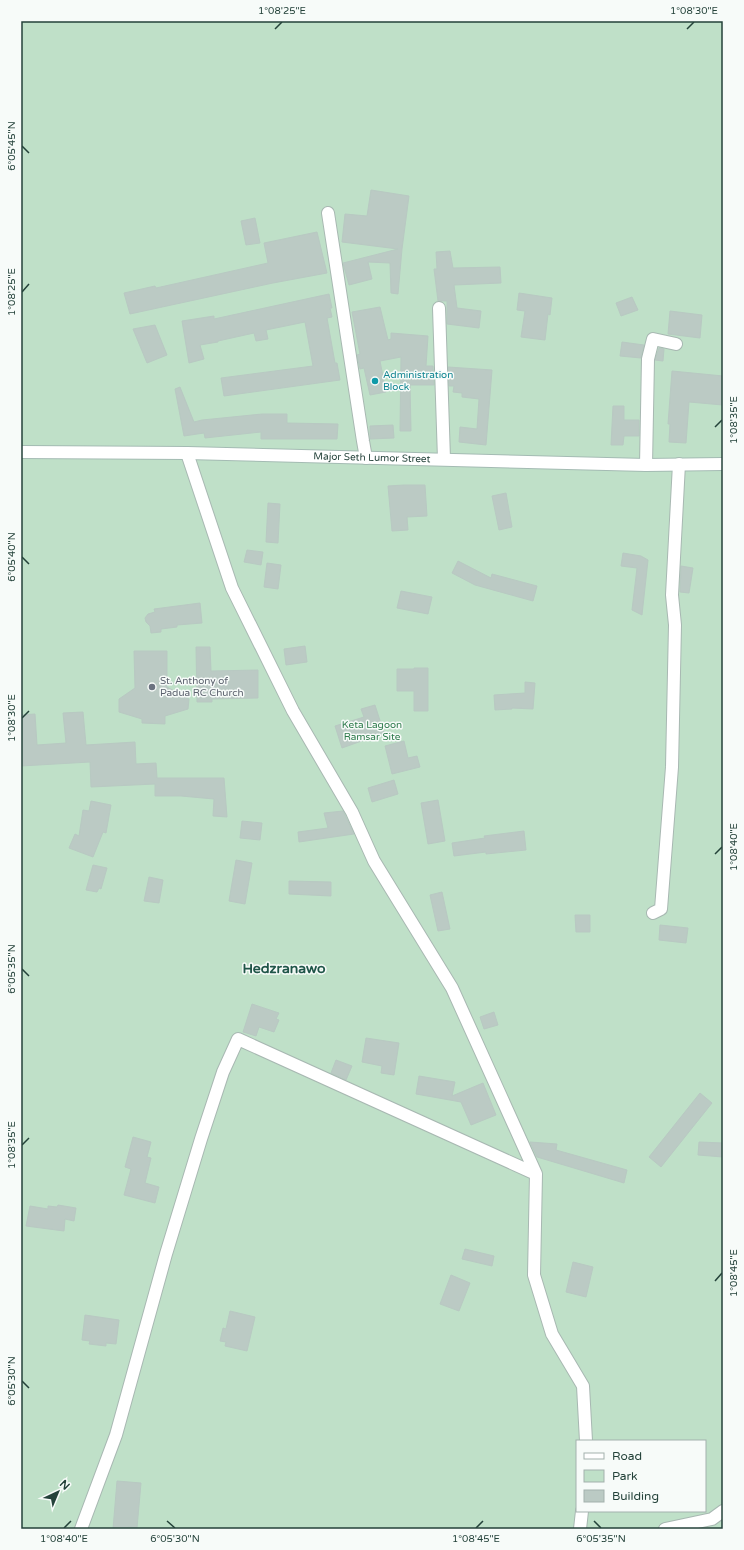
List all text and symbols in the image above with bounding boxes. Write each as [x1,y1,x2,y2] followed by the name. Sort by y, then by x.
[258,5,306,17] text: 1°08'25"E
[670,5,718,17] text: 1°08'30"E
[6,121,18,171] text: 6°05'45"N
[6,268,18,316] text: 1°08'25"E
[383,369,453,393] place label: Administration Block
[370,376,380,386] marker: Administration Block
[728,396,740,444] text: 1°08'35"E
[313,450,431,465] street label: Major Seth Lumor Street
[6,532,18,582] text: 6°05'40"N
[160,675,244,699] place label: St. Anthony of Padua RC Church
[147,682,157,692] marker: St. Anthony of Padua RC Church
[6,694,18,742] text: 1°08'30"E
[342,719,402,743] park label: Keta Lagoon Ramsar Site
[728,823,740,871] text: 1°08'40"E
[6,944,18,994] text: 6°05'35"N
[242,960,326,977] district label: Hedzranawo
[6,1121,18,1169] text: 1°08'35"E
[728,1249,740,1297] text: 1°08'45"E
[6,1356,18,1406] text: 6°05'30"N
[576,1440,706,1512] legend
[612,1449,642,1463] text: Road
[612,1469,638,1483] text: Park
[38,1472,78,1512] north arrow
[57,1477,72,1493] text: N
[612,1489,659,1503] text: Building
[40,1533,88,1545] text: 1°08'40"E
[150,1533,200,1545] text: 6°05'30"N
[452,1533,500,1545] text: 1°08'45"E
[576,1533,626,1545] text: 6°05'35"N

